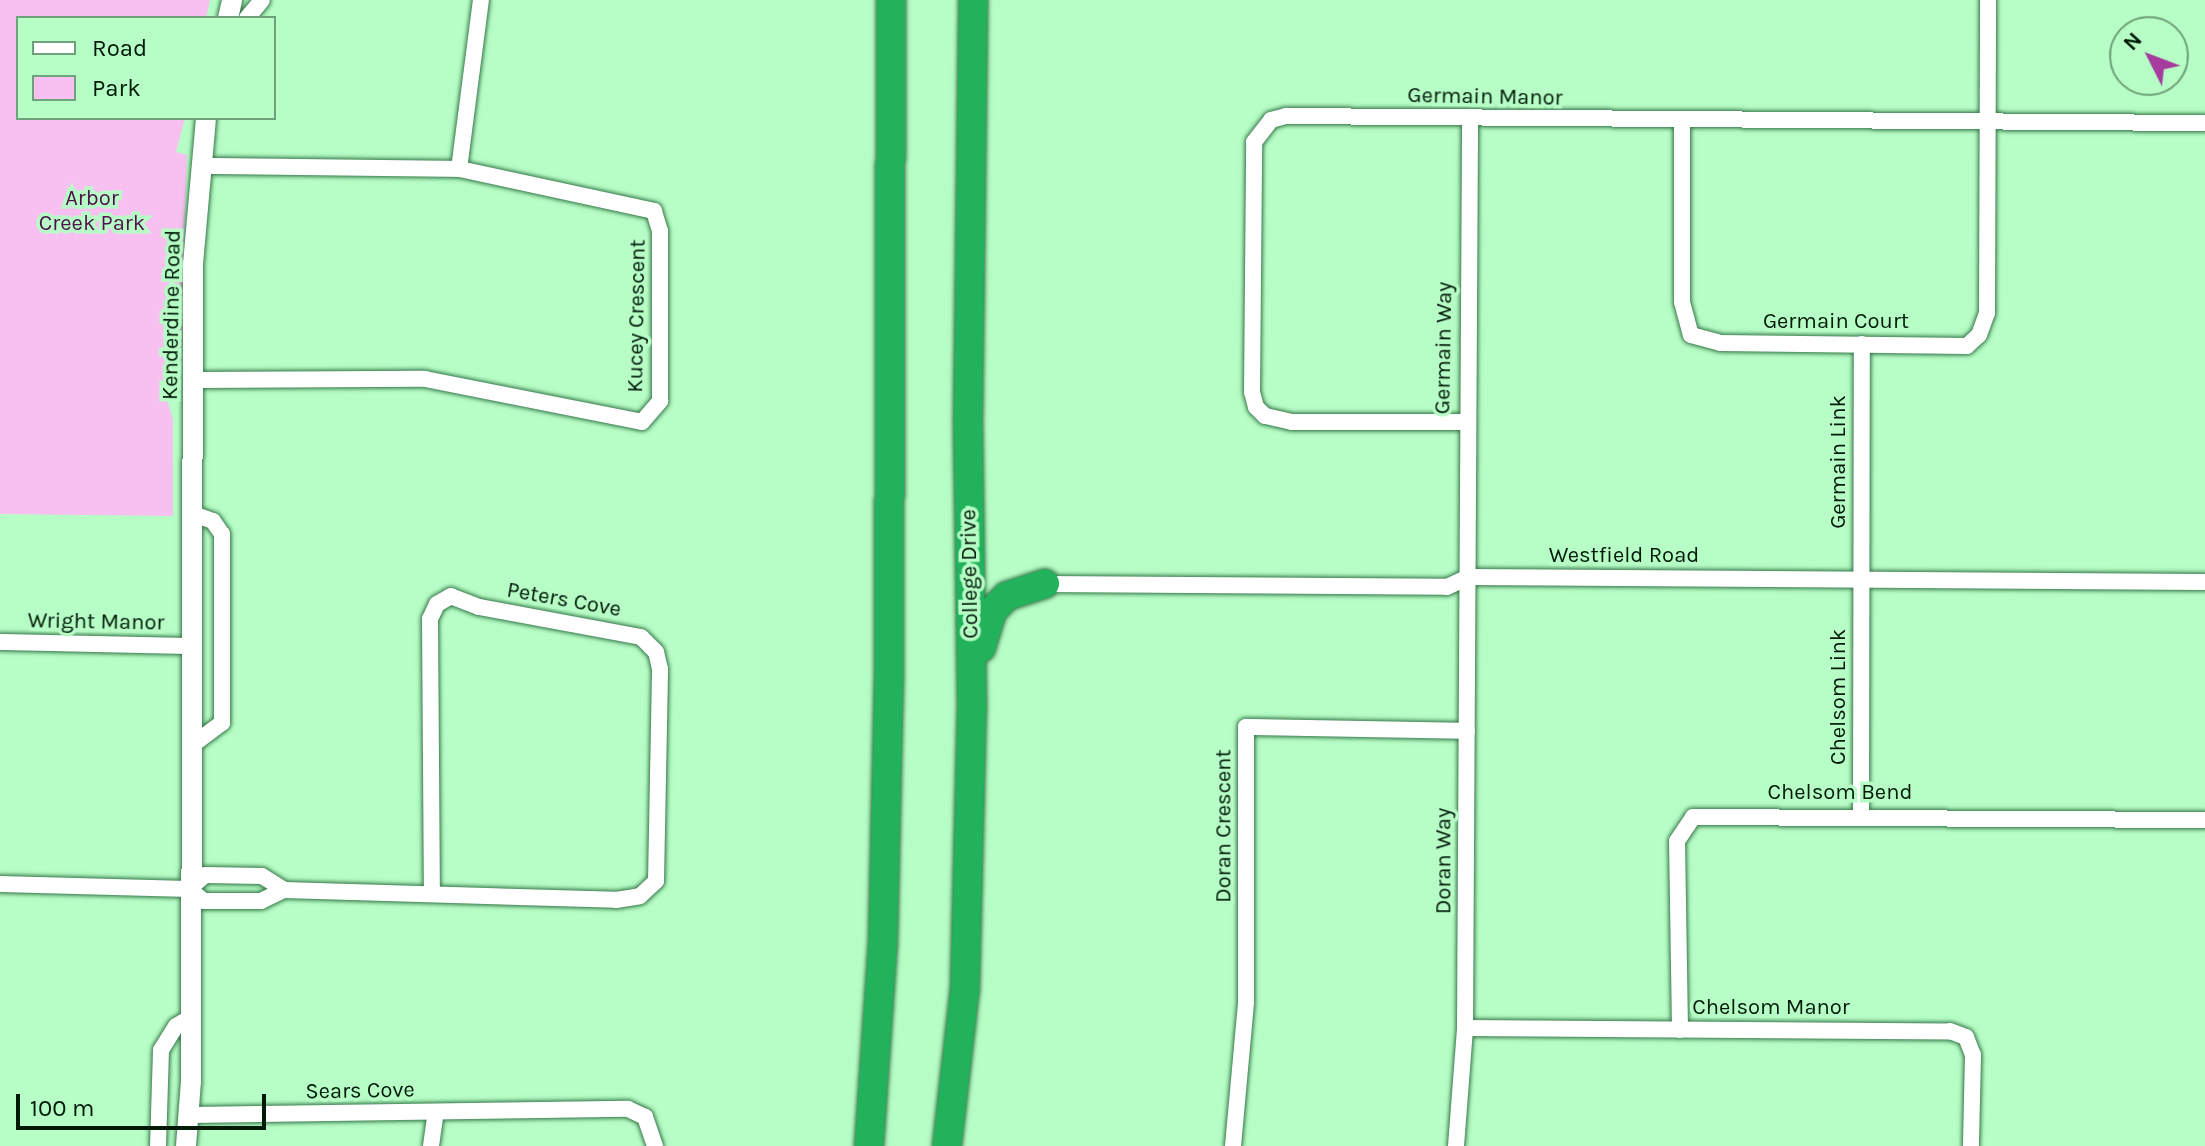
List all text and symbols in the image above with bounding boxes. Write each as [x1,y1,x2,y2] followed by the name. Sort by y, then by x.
[16,16,276,120] legend
[2109,16,2189,96] north arrow
[2118,27,2148,56] text: N
[92,34,147,62] text: Road
[92,74,141,102] text: Park
[1407,82,1563,112] street label: Germain Manor
[39,185,145,236] park label: Arbor Creek Park
[157,230,187,400] street label: Kenderdine Road
[622,239,652,393] street label: Kucey Crescent
[1430,282,1458,414] street label: Germain Way
[1763,309,1909,335] street label: Germain Court
[1826,395,1852,529] street label: Germain Link
[956,509,984,639] street label: College Drive
[1549,543,1699,569] street label: Westfield Road
[505,577,623,623] street label: Peters Cove
[27,608,165,636] street label: Wright Manor
[1826,629,1852,765] street label: Chelsom Link
[1211,749,1237,903] street label: Doran Crescent
[1768,780,1912,806] street label: Chelsom Bend
[1431,808,1457,914] street label: Doran Way
[1692,995,1850,1021] street label: Chelsom Manor
[305,1077,415,1105] street label: Sears Cove
[20,1078,270,1128] scale bar
[30,1094,95,1122] text: 100 m

